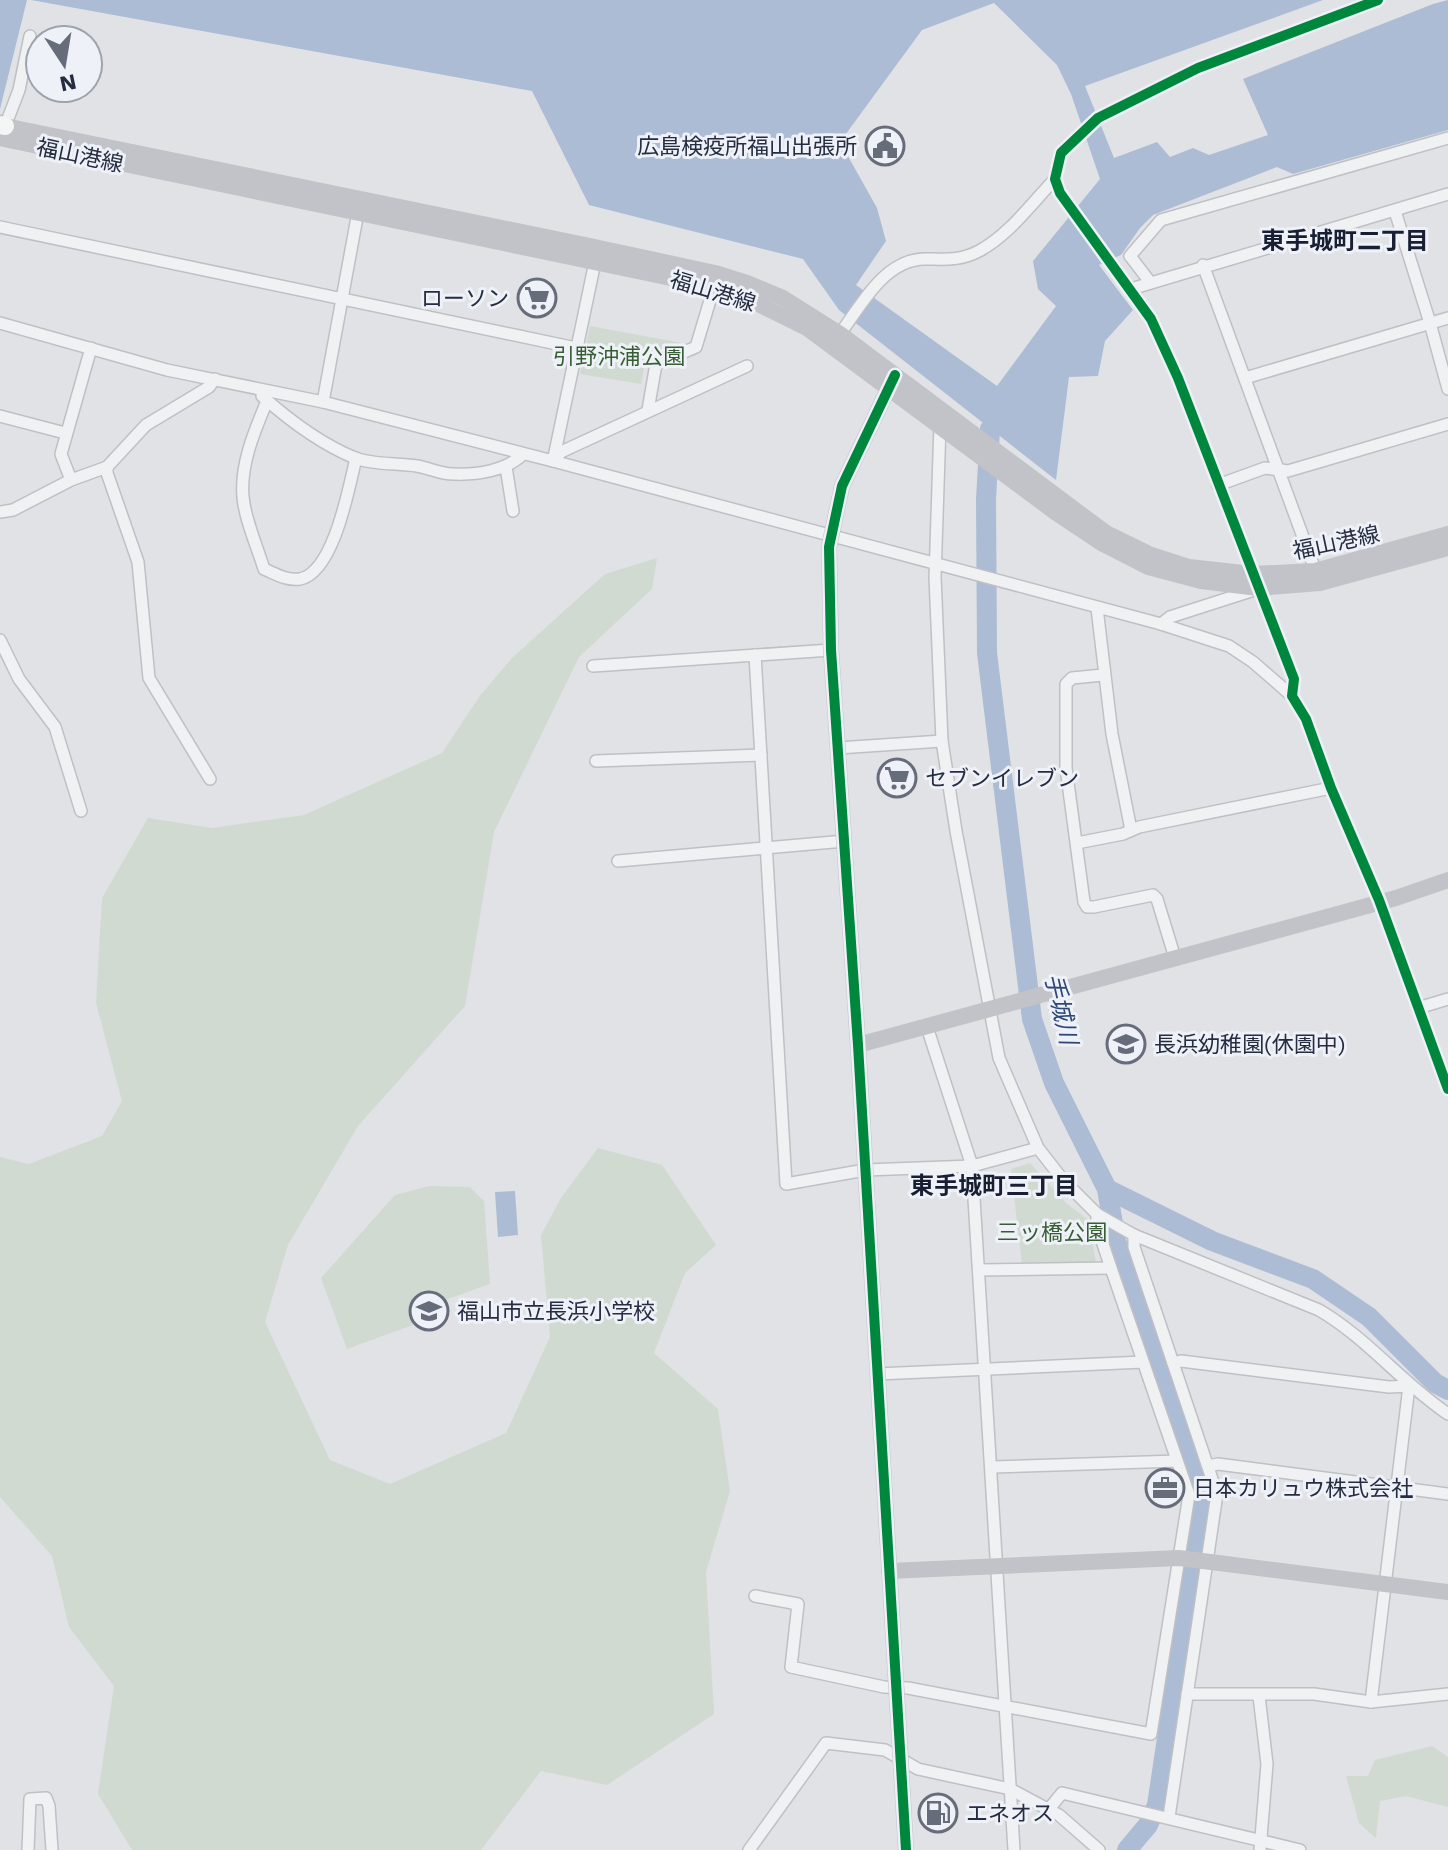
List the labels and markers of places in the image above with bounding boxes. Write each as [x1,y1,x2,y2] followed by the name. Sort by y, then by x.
[864,125,906,167] public building icon: 広島検疫所福山出張所
[637,134,857,159] place label: 広島検疫所福山出張所
[516,277,558,319] supermarket icon: ローソン
[421,286,509,311] place label: ローソン
[876,757,918,799] supermarket icon: セブンイレブン
[925,766,1079,791] place label: セブンイレブン
[1105,1023,1147,1065] school or university icon: 長浜幼稚園(休園中)
[1154,1032,1345,1057] place label: 長浜幼稚園(休園中)
[408,1290,450,1332] school or university icon: 福山市立長浜小学校
[457,1299,655,1324] place label: 福山市立長浜小学校
[1144,1467,1186,1509] office icon: 日本カリュウ株式会社
[1193,1476,1413,1501] place label: 日本カリュウ株式会社
[917,1792,959,1834] fuel station icon: エネオス
[966,1801,1054,1826] place label: エネオス

